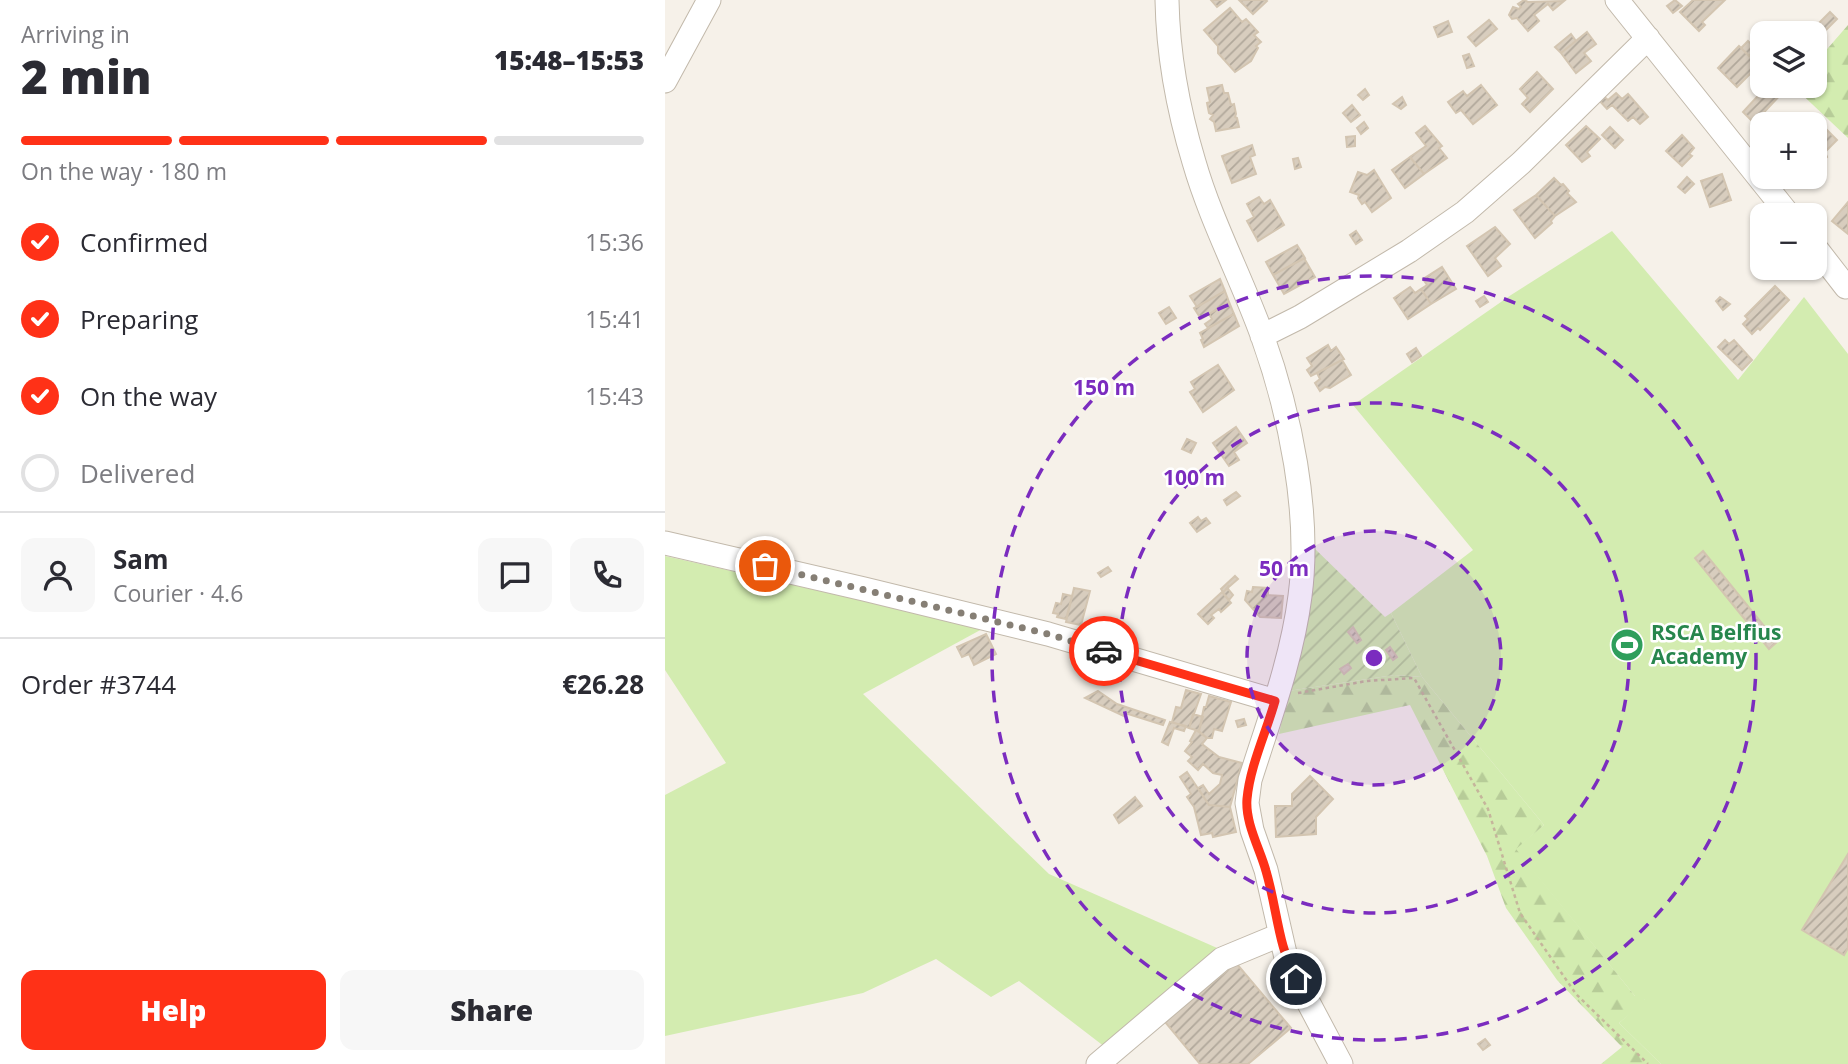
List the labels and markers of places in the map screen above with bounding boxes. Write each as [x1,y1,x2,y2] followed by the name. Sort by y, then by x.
[735,536,795,596] pin
[1651,618,1781,670] place label: RSCA Belfius Academy
[1608,626,1646,664] sports icon: RSCA Belfius Academy
[1362,646,1386,670] centre of rings
[1266,949,1326,1009] pin

